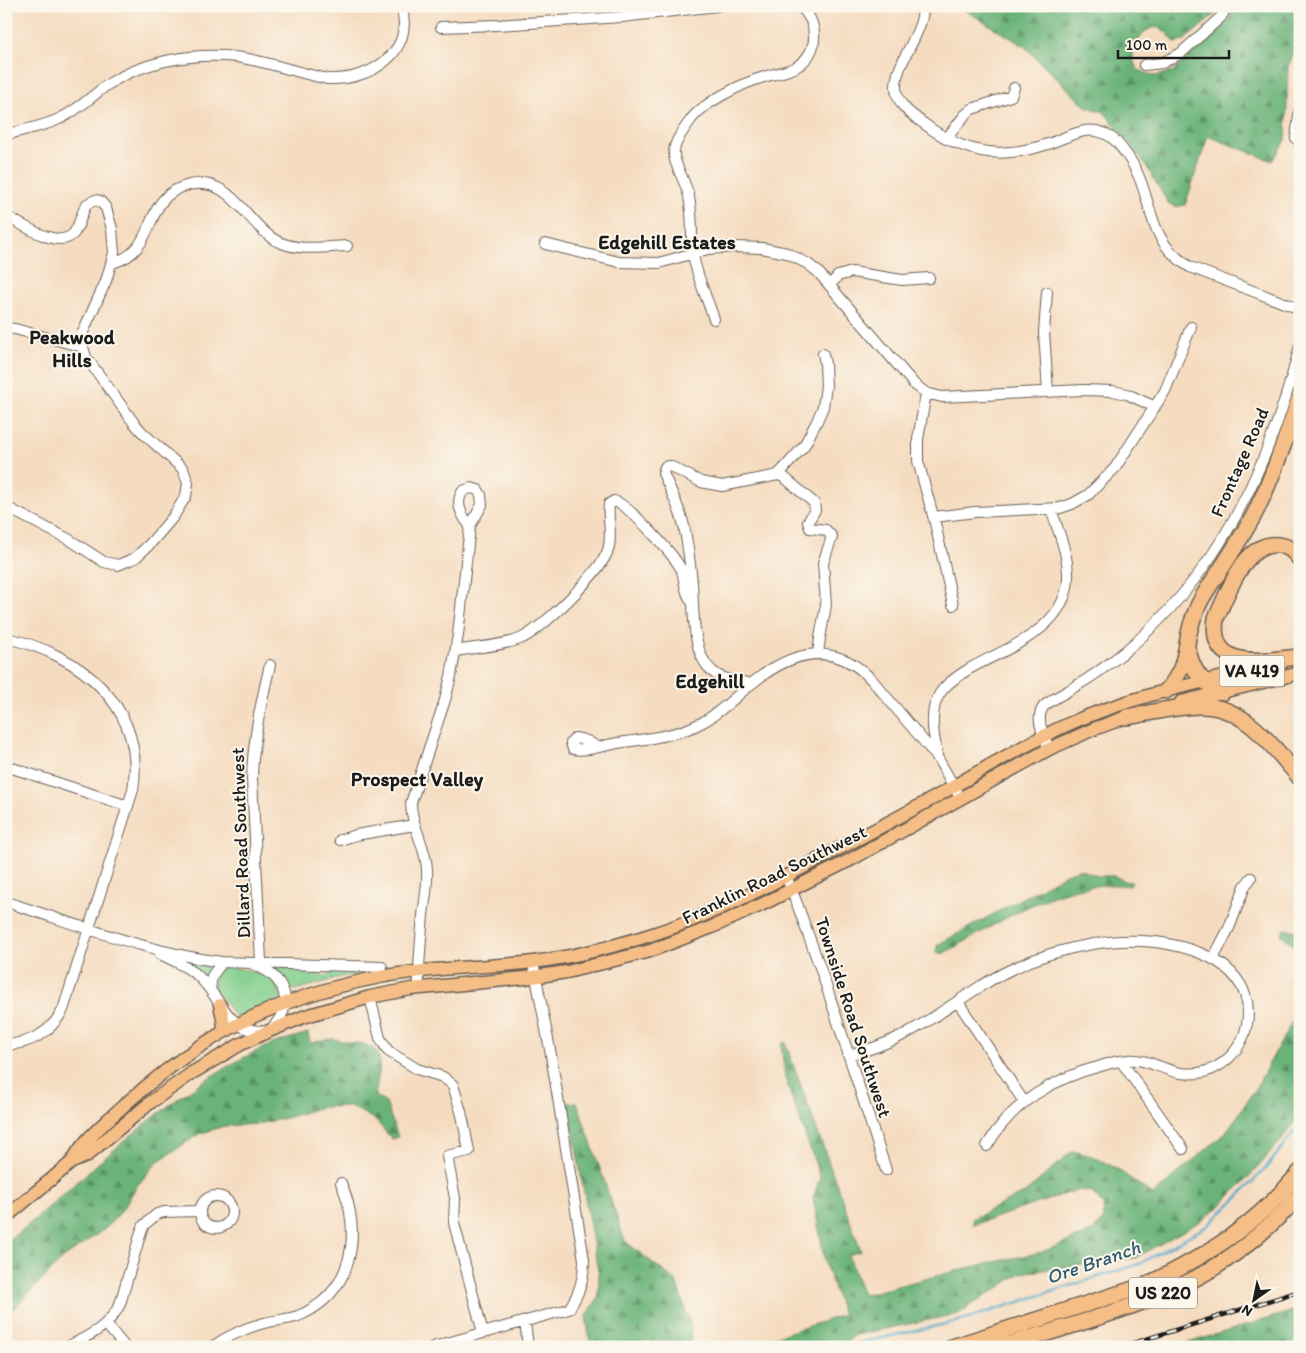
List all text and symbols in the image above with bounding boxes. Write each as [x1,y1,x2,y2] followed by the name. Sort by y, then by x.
[1118,28,1230,60] scale bar
[1126,36,1168,54] text: 100 m
[598,230,736,255] district label: Edgehill Estates
[29,325,115,372] district label: Peakwood Hills
[1205,404,1274,520] street label: Frontage Road
[1220,656,1284,686] road number: VA 419
[676,669,745,694] district label: Edgehill
[226,747,255,939] street label: Dillard Road Southwest
[351,767,484,792] district label: Prospect Valley
[678,820,870,929] street label: Franklin Road Southwest
[810,914,897,1120] street label: Townside Road Southwest
[1043,1234,1144,1289] water label: Ore Branch
[1228,1276,1278,1326] north arrow
[1129,1278,1197,1309] road number: US 220
[1239,1301,1256,1320] text: N

